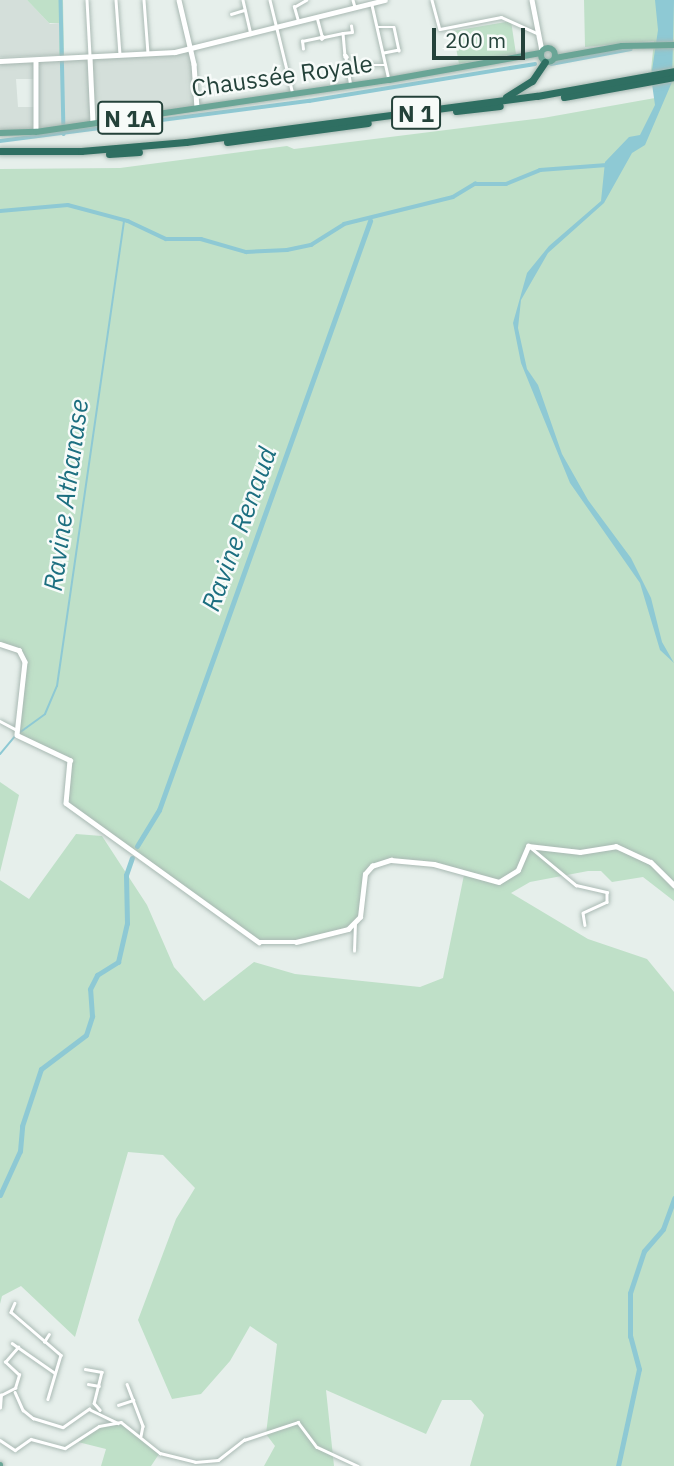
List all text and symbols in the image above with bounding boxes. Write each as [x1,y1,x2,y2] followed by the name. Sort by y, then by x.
[436,14,529,58] scale bar
[445,26,506,54] text: 200 m
[190,49,374,103] street label: Chaussée Royale
[390,94,442,132] road number: N 1
[97,99,163,138] road number: N 1A
[37,397,95,593] water label: Ravine Athanase
[195,443,283,615] water label: Ravine Renaud

